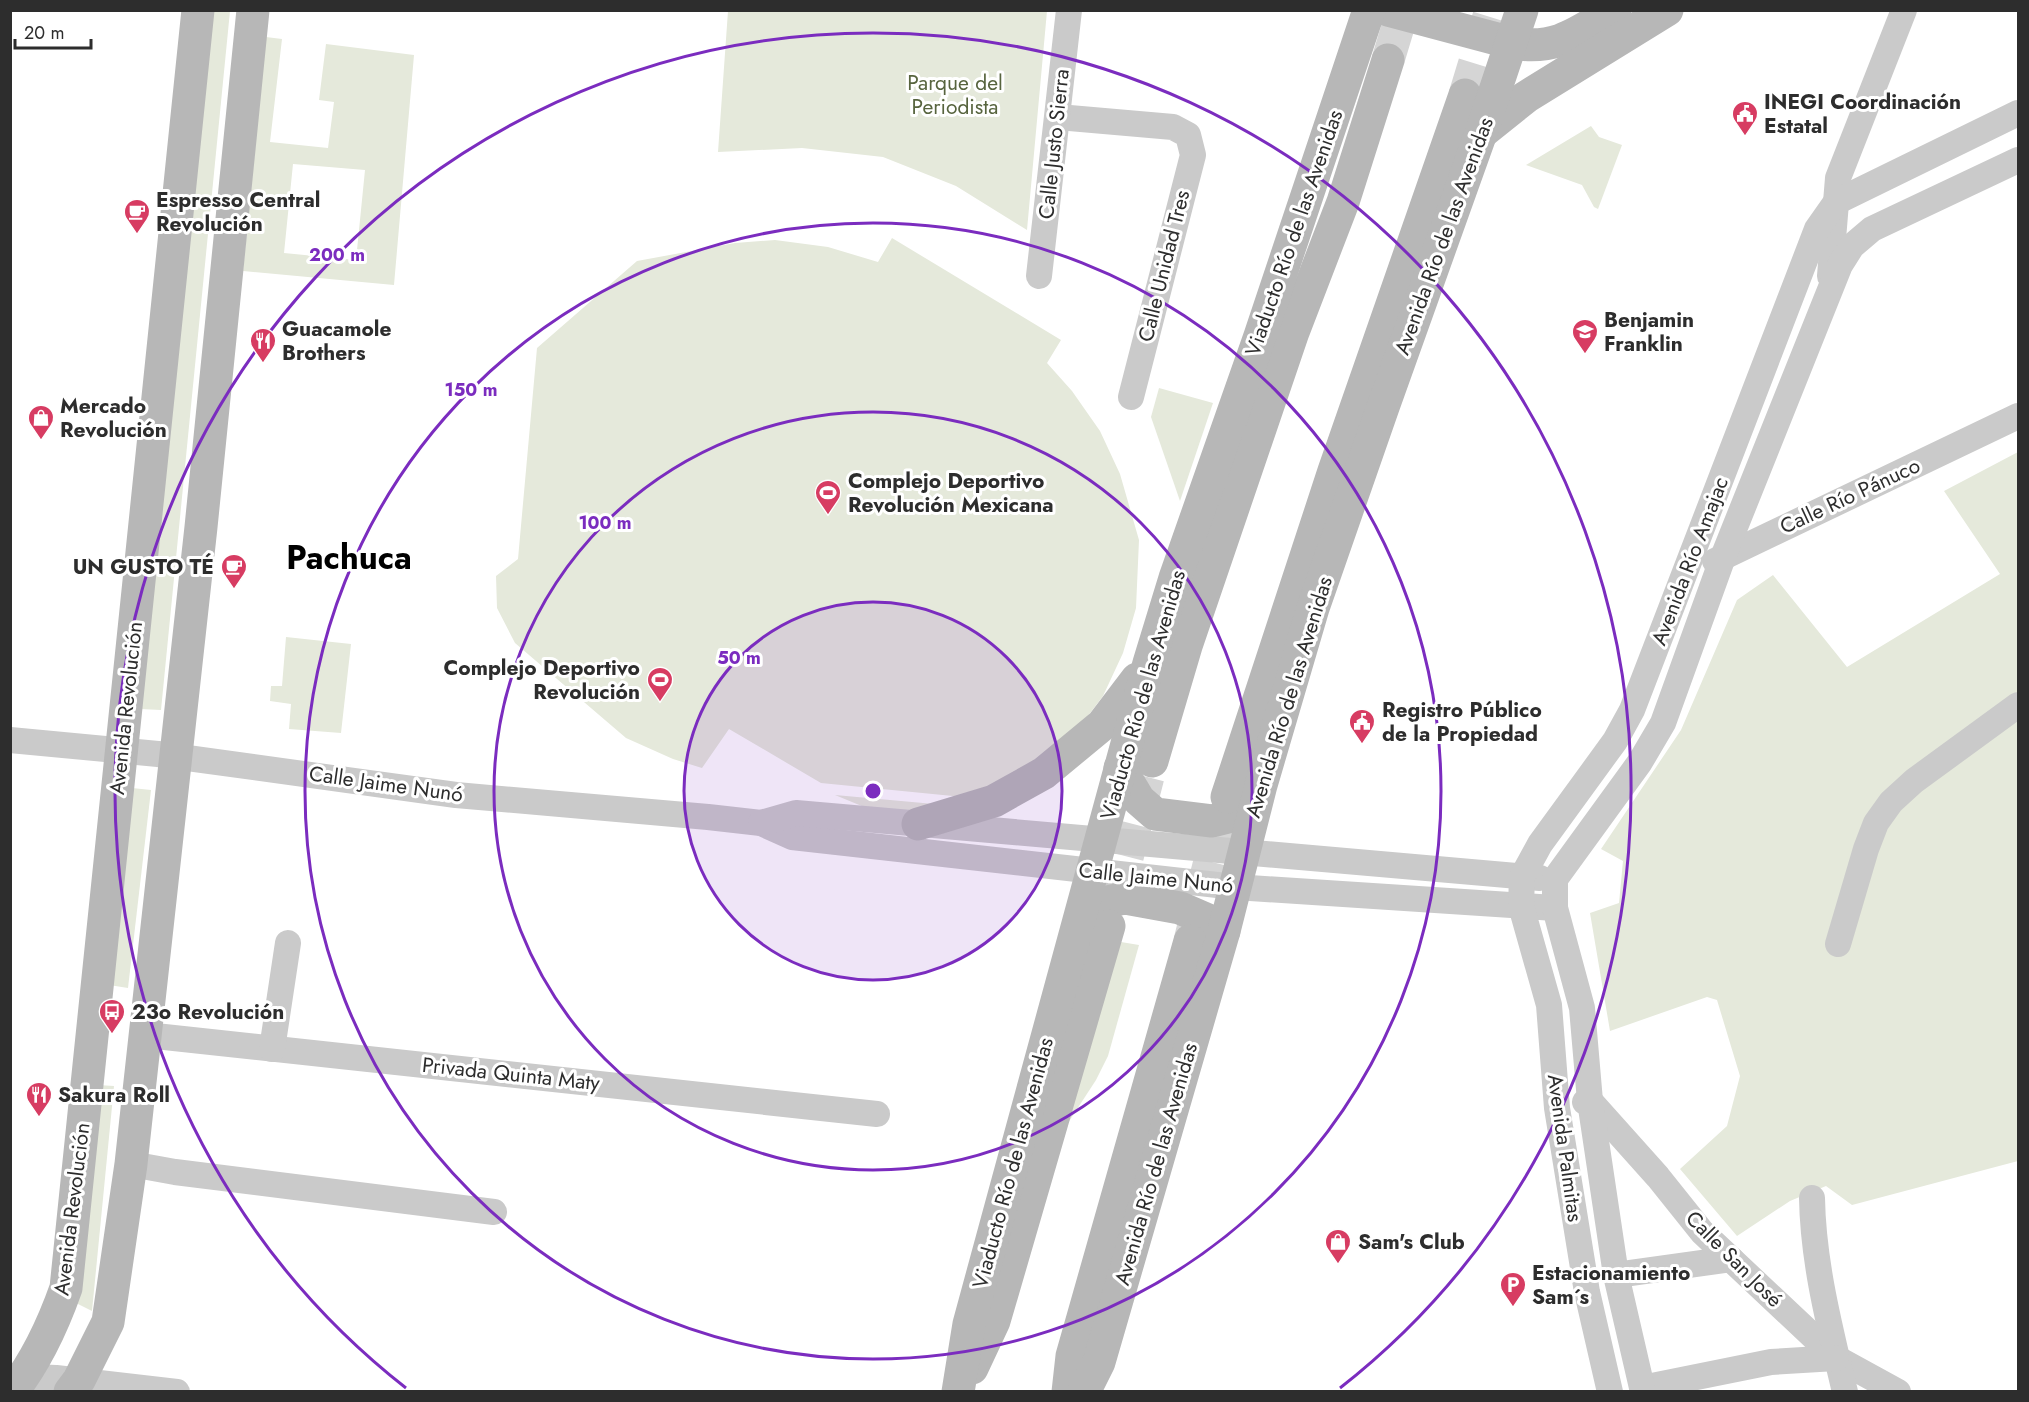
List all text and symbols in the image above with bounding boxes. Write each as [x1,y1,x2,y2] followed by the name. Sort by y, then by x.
[15,12,92,50] scale bar
[24,20,64,46] text: 20 m
[1031,67,1077,221] street label: Calle Justo Sierra
[907,68,1003,122] park label: Parque del Periodista
[1764,87,1961,141] place label: INEGI Coordinación Estatal
[1730,99,1760,137] public building icon: INEGI Coordinación Estatal
[1238,106,1350,360] street label: Viaducto Río de las Avenidas
[1387,113,1501,359] street label: Avenida Río de las Avenidas
[156,185,321,239] place label: Espresso Central Revolución
[1131,187,1197,345] street label: Calle Unidad Tres
[122,197,152,235] cafe icon: Espresso Central Revolución
[309,242,365,268] text: 200 m
[1604,305,1694,359] place label: Benjamin Franklin
[282,314,392,368] place label: Guacamole Brothers
[1570,317,1600,355] school or university icon: Benjamin Franklin
[248,326,278,364] restaurant icon: Guacamole Brothers
[445,377,497,403] text: 150 m
[60,391,167,445] place label: Mercado Revolución
[26,403,56,441] shop icon: Mercado Revolución
[1775,450,1925,542] street label: Calle Río Pánuco
[848,466,1054,520] place label: Complejo Deportivo Revolución Mexicana
[1644,472,1736,650] street label: Avenida Río Amajac
[813,478,843,516] sports icon: Complejo Deportivo Revolución Mexicana
[578,510,632,536] text: 100 m
[286,534,412,581] district label: Pachuca
[73,552,214,582] place label: UN GUSTO TÉ
[219,552,249,590] cafe icon: UN GUSTO TÉ
[1093,567,1193,823] street label: Viaducto Río de las Avenidas
[1238,573,1340,821] street label: Avenida Río de las Avenidas
[102,620,150,796] street label: Avenida Revolución
[717,645,761,671] text: 50 m
[444,653,640,707] place label: Complejo Deportivo Revolución
[645,665,675,703] sports icon: Complejo Deportivo Revolución
[1382,695,1542,749] place label: Registro Público de la Propiedad
[1347,707,1377,745] public building icon: Registro Público de la Propiedad
[307,758,465,810] street label: Calle Jaime Nunó
[863,781,883,801] centre of rings
[1077,855,1235,901] street label: Calle Jaime Nunó
[97,997,127,1035] bus stop icon: 23o Revolución
[132,997,284,1027] place label: 23o Revolución
[965,1034,1061,1292] street label: Viaducto Río de las Avenidas
[1107,1039,1205,1289] street label: Avenida Río de las Avenidas
[421,1050,602,1098] street label: Privada Quinta Maty
[1540,1072,1590,1224] street label: Avenida Palmitas
[24,1080,54,1118] restaurant icon: Sakura Roll
[58,1080,170,1110] place label: Sakura Roll
[47,1121,97,1297] street label: Avenida Revolución
[1679,1204,1789,1314] street label: Calle San José
[1323,1227,1353,1265] shop icon: Sam's Club
[1358,1227,1465,1257] place label: Sam's Club
[1532,1258,1690,1312] place label: Estacionamiento Sam´s
[1498,1270,1528,1308] parking icon: Estacionamiento Sam´s

